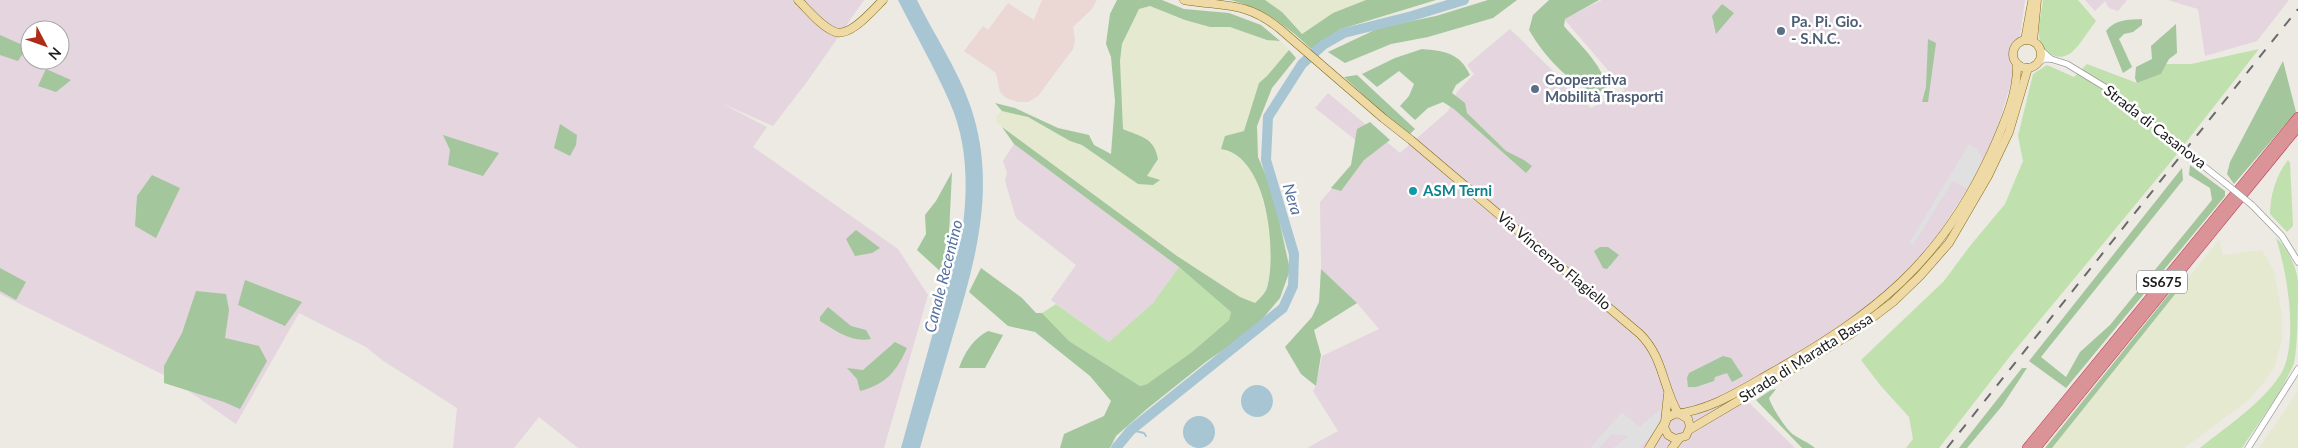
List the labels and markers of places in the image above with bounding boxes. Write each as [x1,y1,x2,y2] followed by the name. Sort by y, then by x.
[1791,12,1862,47] place label: Pa. Pi. Gio. - S.N.C.
[1775,25,1787,37] marker: Pa. Pi. Gio. - S.N.C.
[1545,70,1663,105] place label: Cooperativa Mobilità Trasporti
[1529,83,1541,95] marker: Cooperativa Mobilità Trasporti
[1422,181,1492,199] place label: ASM Terni
[1407,185,1419,197] marker: ASM Terni

